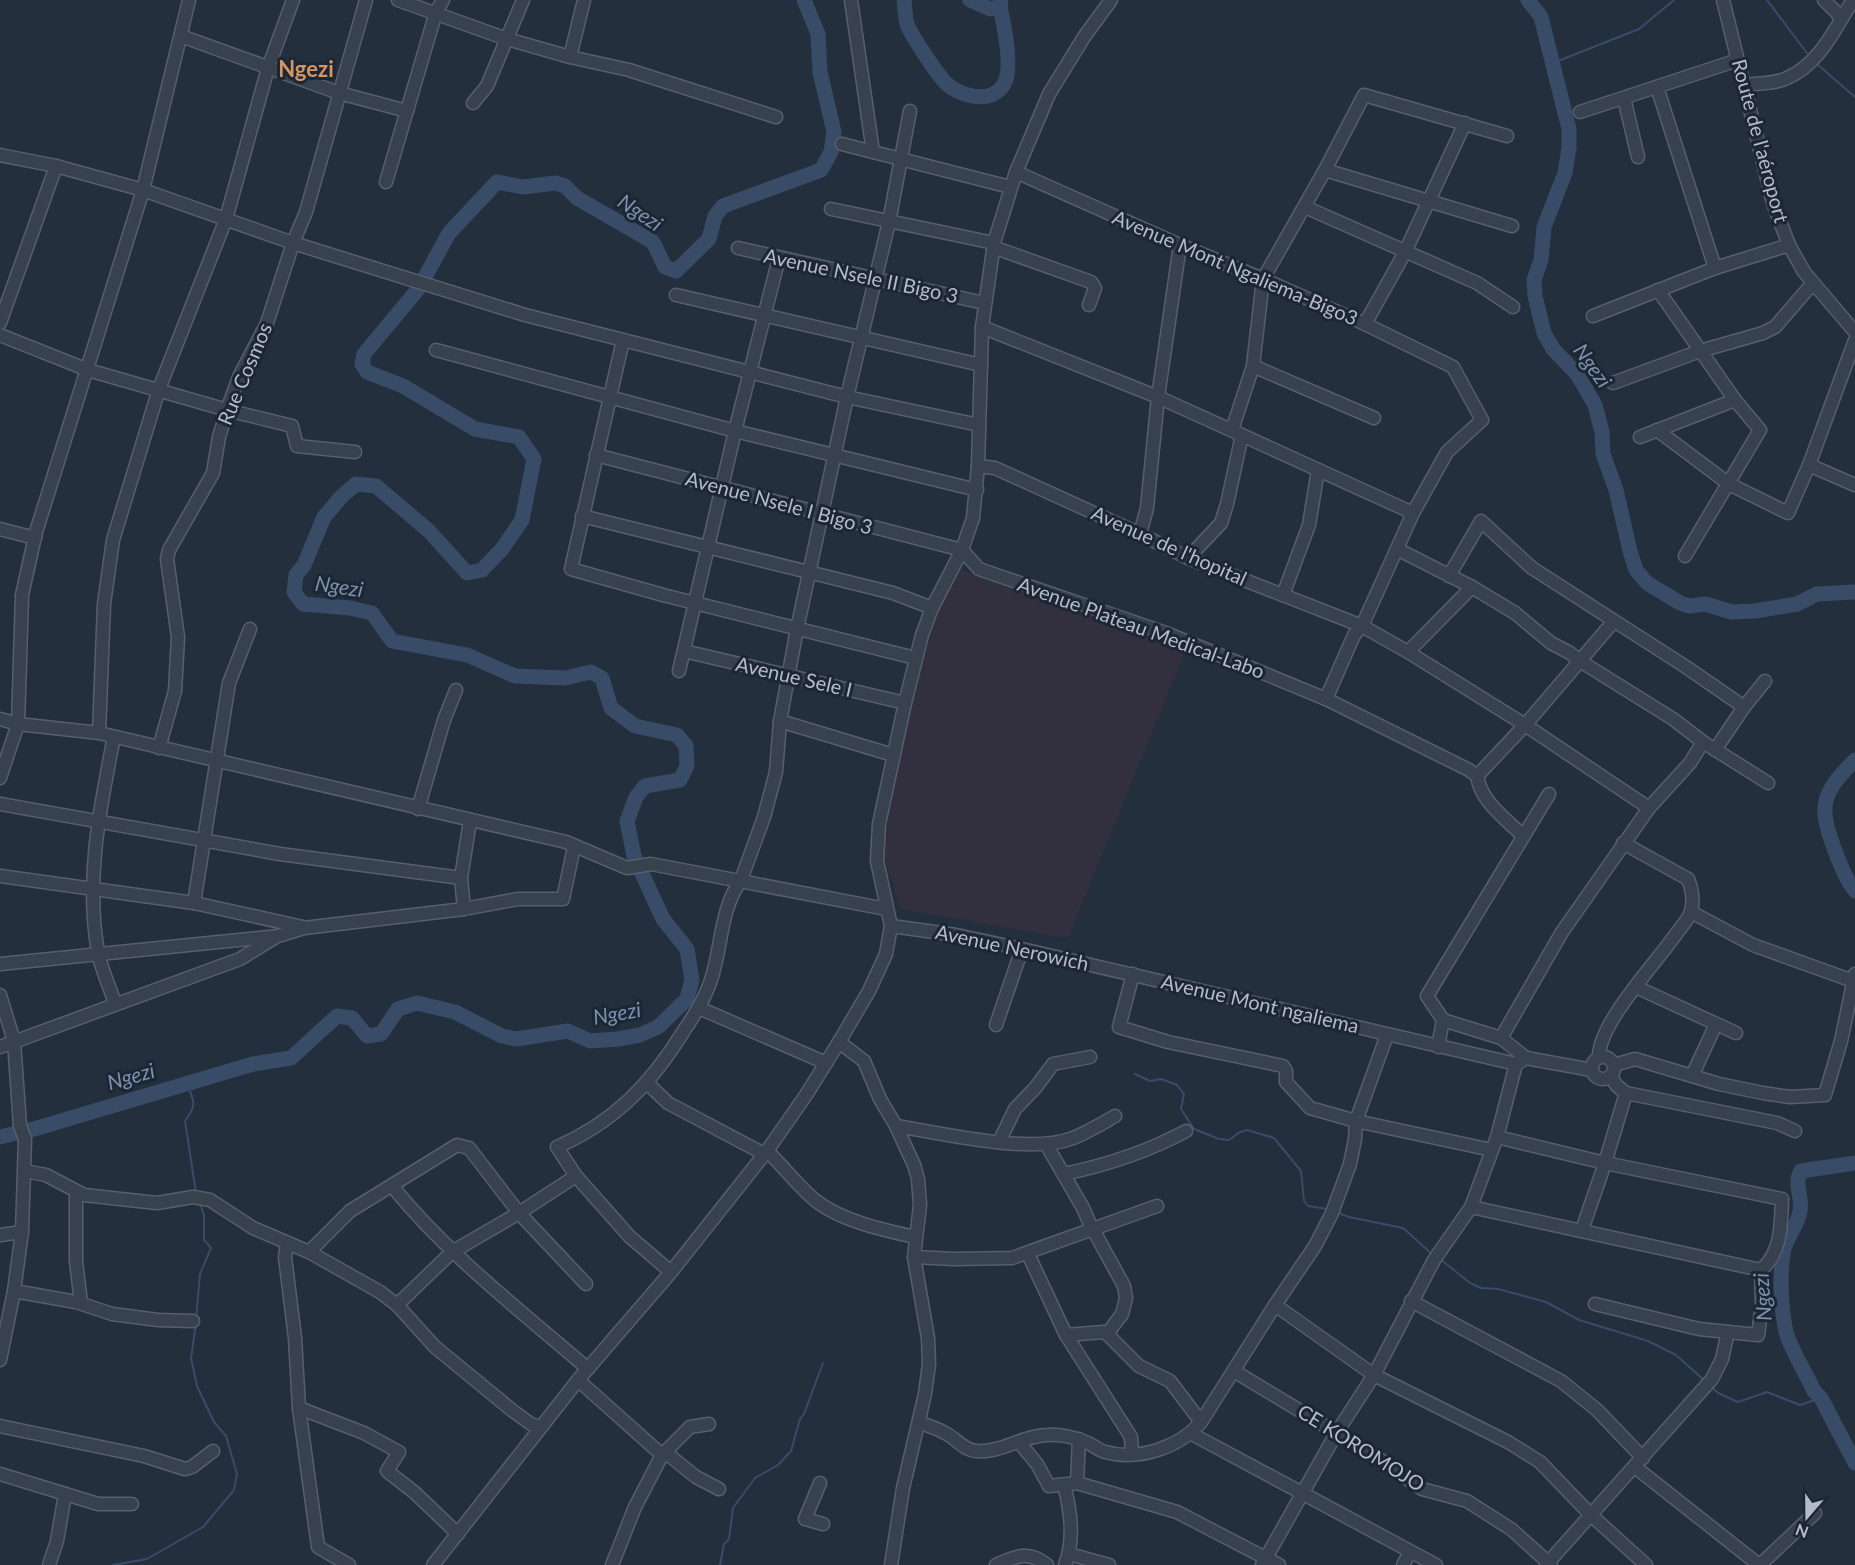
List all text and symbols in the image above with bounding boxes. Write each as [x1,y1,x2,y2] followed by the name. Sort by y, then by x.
[278,55,334,82] district label: Ngezi
[1728,56,1794,225] street label: Route de l'aéroport
[614,188,668,236] water label: Ngezi
[1109,204,1362,330] street label: Avenue Mont Ngaliema-Bigo3
[762,243,961,307] street label: Avenue Nsele II Bigo 3
[212,319,276,428] street label: Rue Cosmos
[1569,338,1618,392] water label: Ngezi
[683,466,875,539] street label: Avenue Nsele I Bigo 3
[1088,500,1251,590] street label: Avenue de l'hopital
[314,570,365,601] water label: Ngezi
[1015,571,1268,683] street label: Avenue Plateau Medical-Labo
[734,651,855,701] street label: Avenue Sele I
[933,919,1091,975] street label: Avenue Nerowich
[1159,969,1361,1037] street label: Avenue Mont ngaliema
[591,996,643,1029] water label: Ngezi
[104,1057,157,1094] water label: Ngezi
[1747,1272,1776,1322] water label: Ngezi
[1294,1399,1429,1496] street label: CE KOROMOJO
[1777,1487,1837,1547] north arrow
[1793,1521,1811,1543] text: N

